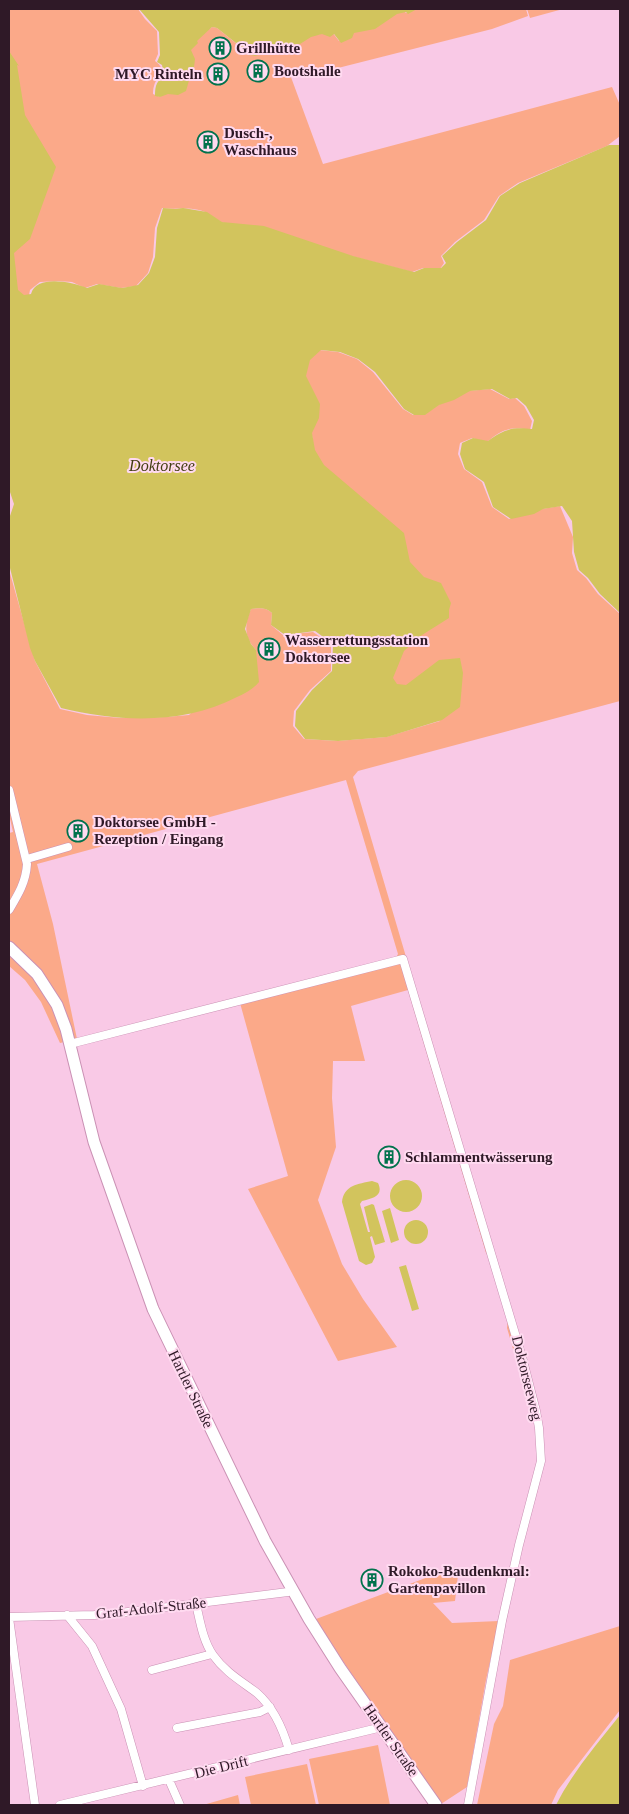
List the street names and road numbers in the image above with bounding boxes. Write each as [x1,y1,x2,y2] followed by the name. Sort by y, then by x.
[509,1334,545,1422] street label: Doktorseeweg
[165,1347,217,1431] street label: Hartler Straße
[95,1594,207,1622] street label: Graf-Adolf-Straße
[360,1701,422,1779] street label: Hartler Straße
[193,1752,250,1781] street label: Die Drift

